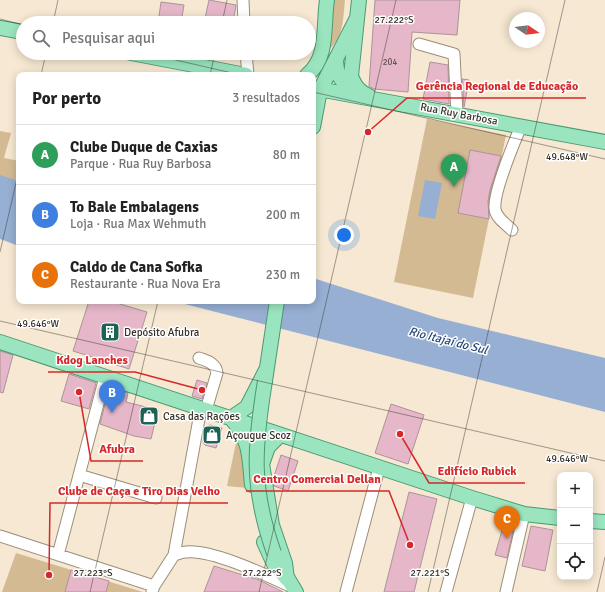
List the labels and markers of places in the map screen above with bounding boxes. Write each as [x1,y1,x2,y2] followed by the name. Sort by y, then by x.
[407,74,586,98] callout: Gerência Regional de Educação
[441,154,467,187] pin: A
[99,321,121,343] building icon: Depósito Afubra
[124,326,200,339] place label: Depósito Afubra
[48,348,135,372] callout: Kdog Lanches
[99,380,125,413] pin: B
[138,405,160,427] shop icon: Casa das Rações
[163,410,240,423] place label: Casa das Rações
[201,424,223,446] shop icon: Açougue Scoz
[226,429,291,442] place label: Açougue Scoz
[91,437,143,461] callout: Afubra
[429,459,525,483] callout: Edifício Rubick
[246,467,389,491] callout: Centro Comercial Dellan
[50,479,228,503] callout: Clube de Caça e Tiro Dias Velho
[494,506,520,539] pin: C

